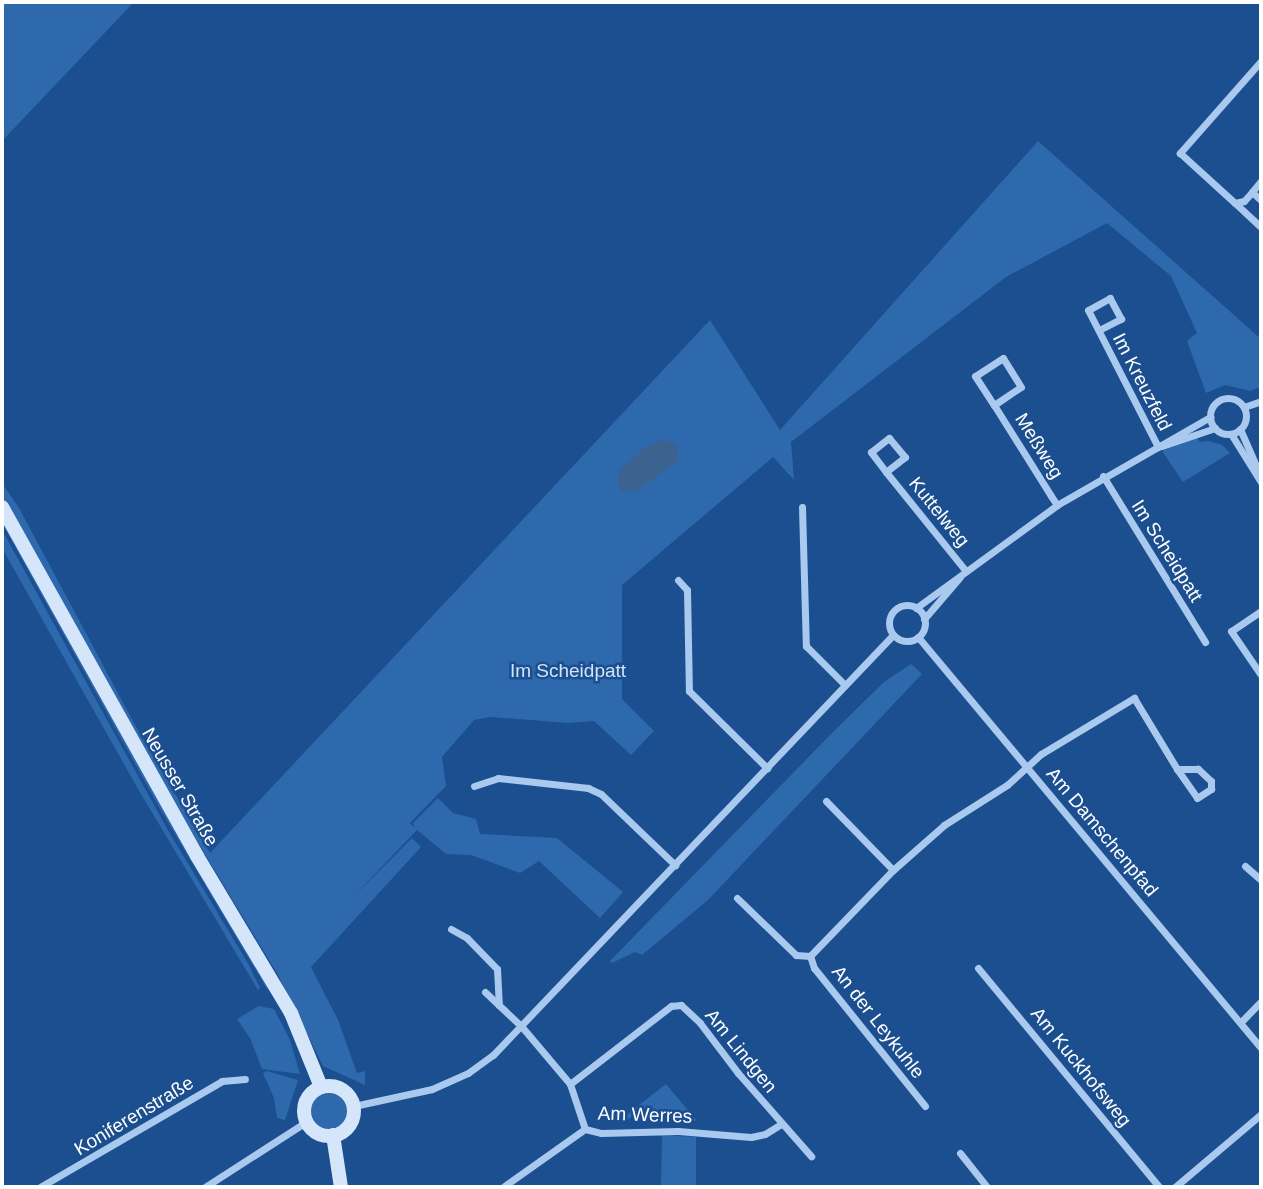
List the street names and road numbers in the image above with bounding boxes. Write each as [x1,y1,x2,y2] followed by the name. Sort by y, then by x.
[1108,329,1176,435] street label: Im Kreuzfeld
[1010,409,1068,483] street label: Meßweg
[904,472,974,552] street label: Kuttelweg
[1127,496,1207,606] street label: Im Scheidpatt
[137,724,223,850] street label: Neusser Straße
[1041,763,1163,901] street label: Am Damschenpfad
[827,961,929,1083] street label: An der Leykuhle
[1026,1003,1136,1131] street label: Am Kuckhofsweg
[700,1004,782,1098] street label: Am Lindgen
[70,1071,198,1161] street label: Koniferenstraße
[597,1102,693,1128] street label: Am Werres

